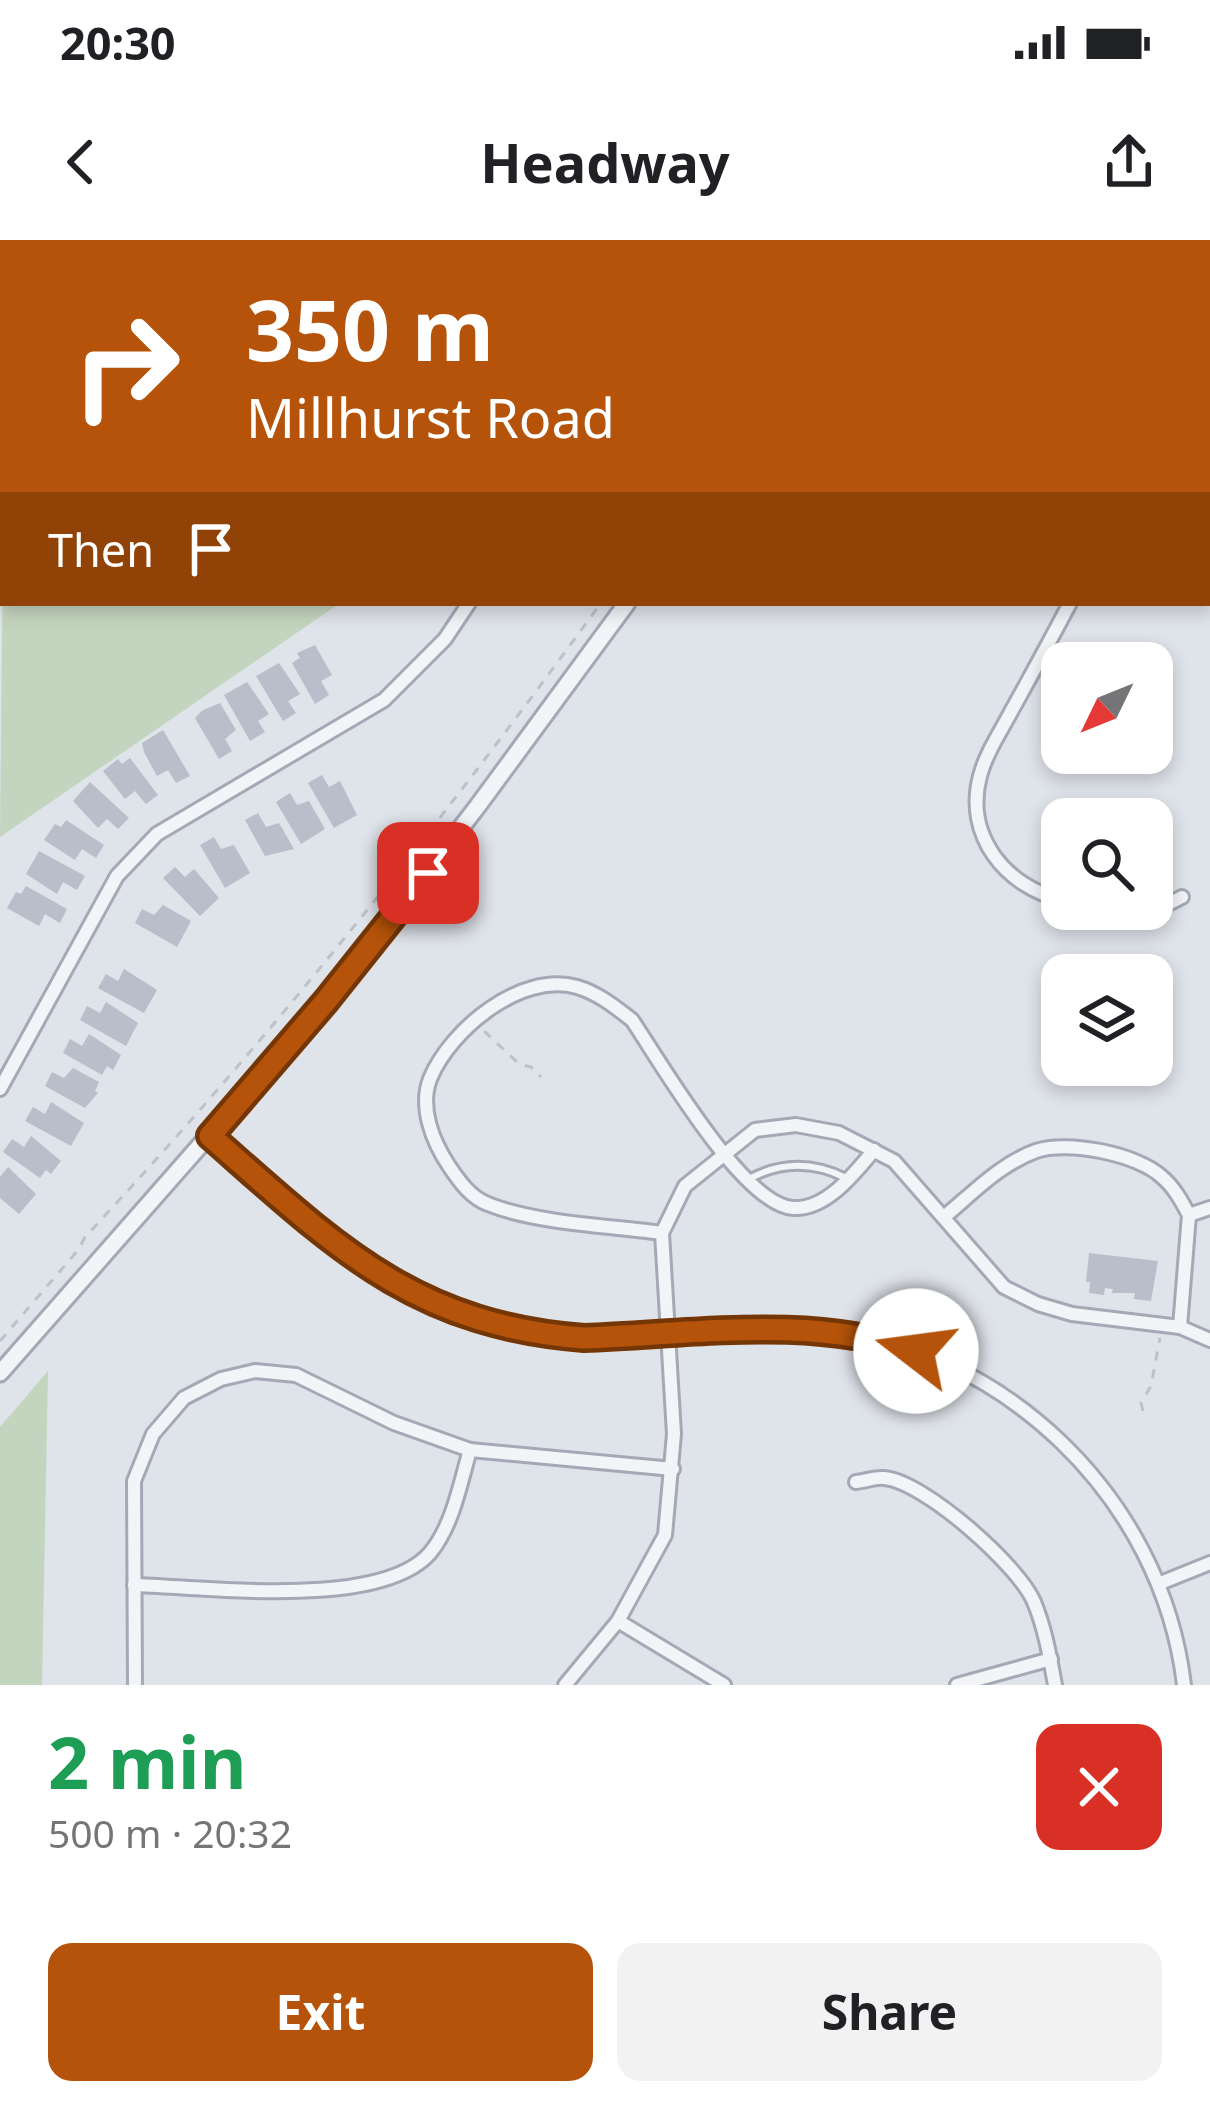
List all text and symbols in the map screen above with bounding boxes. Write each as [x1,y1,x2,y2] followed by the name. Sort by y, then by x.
[60,12,176,73] text: 20:30
[480,125,730,199] text: Headway
[48,129,114,195] icon: back
[1096,129,1162,195] icon: share
[246,271,494,386] text: 350 m
[48,288,204,444] icon: right
[246,380,615,454] text: Millhurst Road
[178,516,244,582] icon: arrive
[48,519,154,580] text: Then
[1041,642,1173,774] north arrow
[1041,642,1173,1086] map controls
[1041,798,1173,930] button: search
[377,822,479,924] pin
[395,840,461,906] icon: arrive
[1041,954,1173,1086] button: layers
[853,1288,979,1414] position arrow
[48,1712,246,1810] text: 2 min
[1036,1724,1162,1850] button: close
[48,1806,292,1859] text: 500 m · 20:32
[48,1943,593,2081] button: Exit
[617,1943,1162,2081] button: Share

